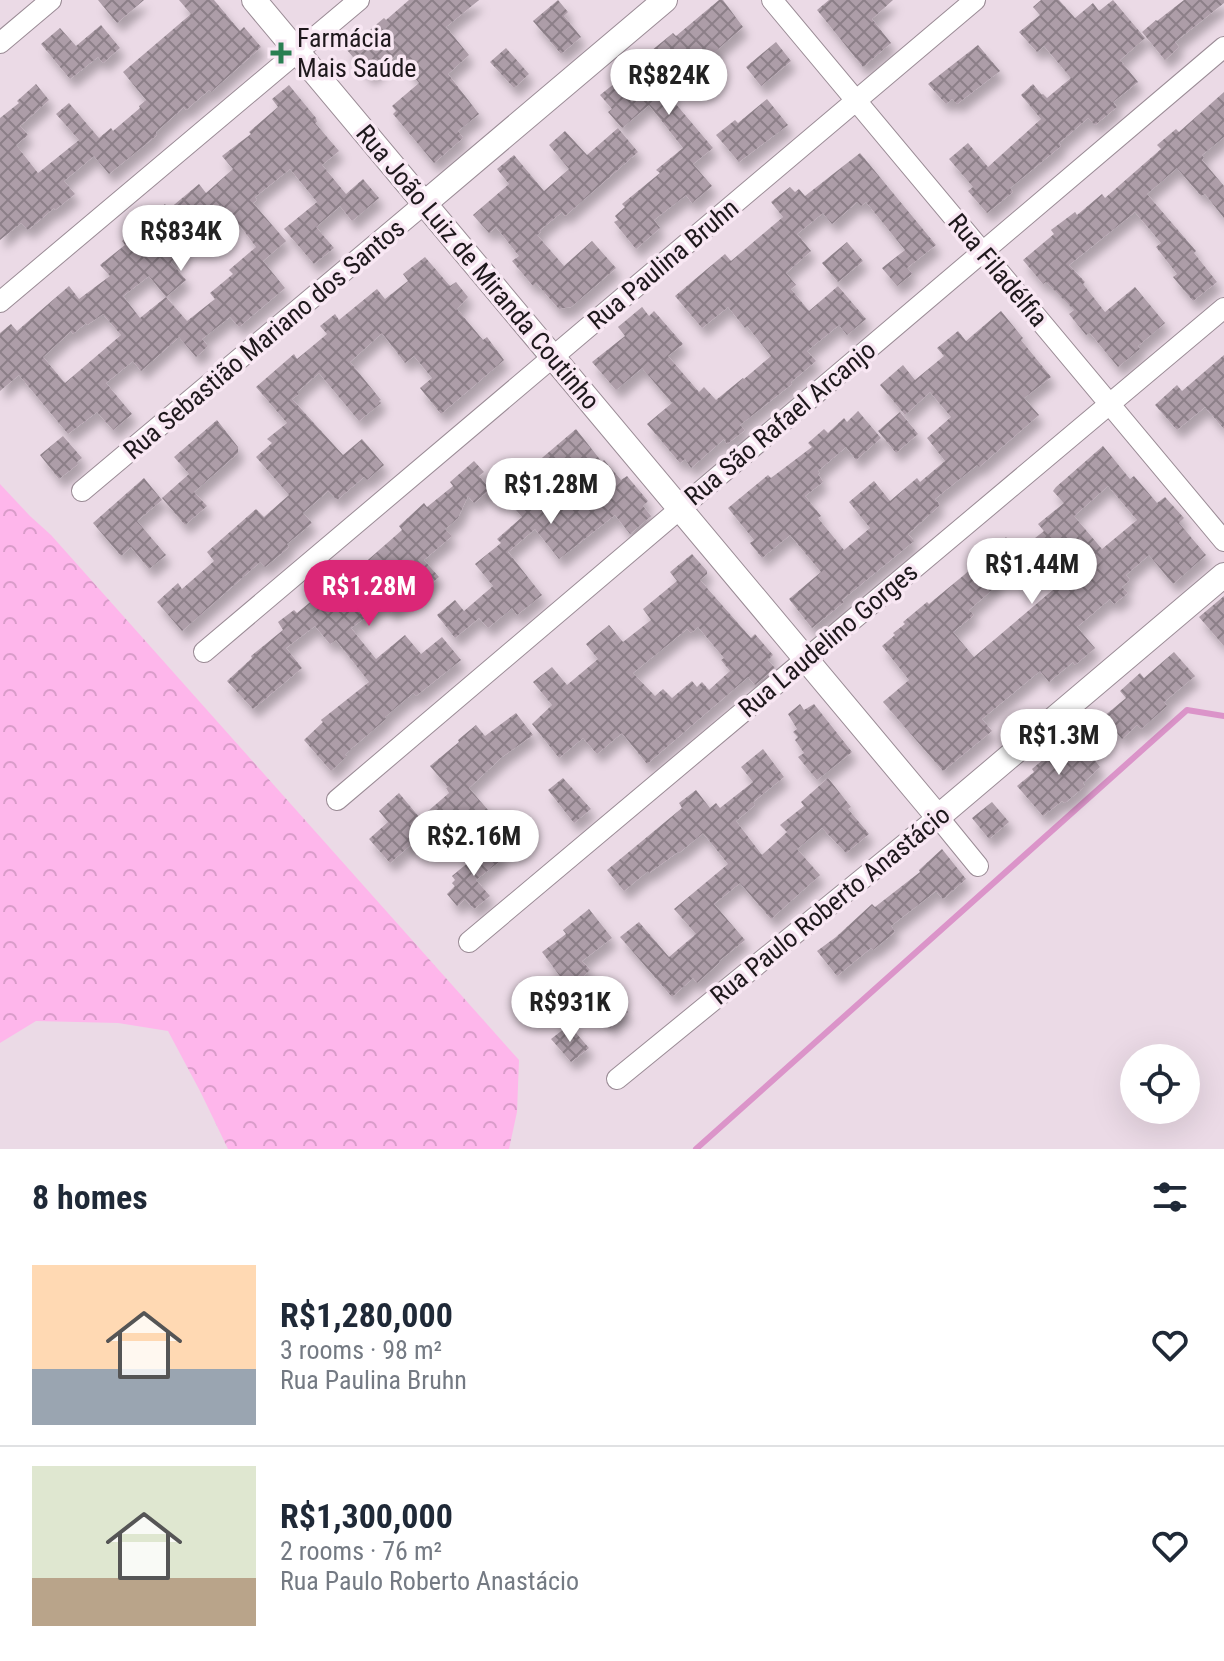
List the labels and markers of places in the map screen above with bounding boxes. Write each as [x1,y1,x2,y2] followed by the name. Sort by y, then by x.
[297,23,416,83] place label: Farmácia Mais Saúde
[272,44,290,62] marker: Farmácia Mais Saúde
[604,49,734,117] pin: R$824K
[116,205,246,273] pin: R$834K
[477,458,625,526] pin: R$1.28M
[958,538,1106,606] pin: R$1.44M
[295,560,443,628] pin: R$1.28M
[994,709,1124,777] pin: R$1.3M
[400,810,548,878] pin: R$2.16M
[505,976,635,1044] pin: R$931K

